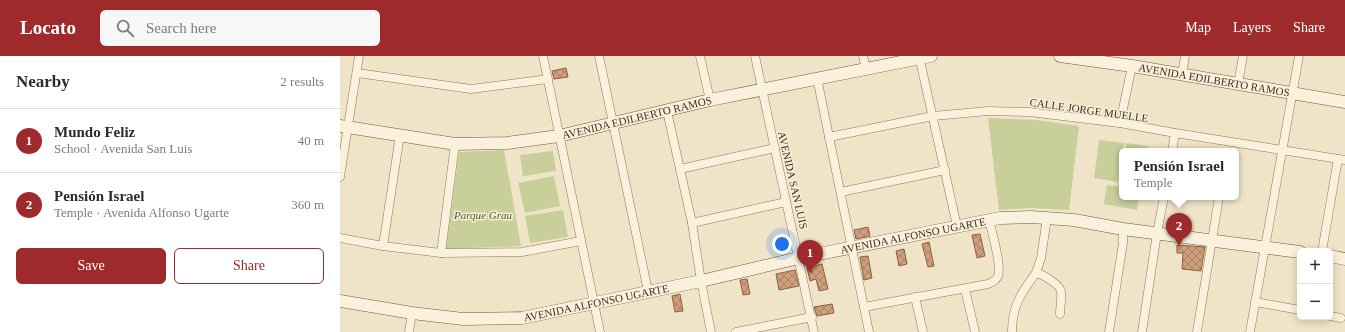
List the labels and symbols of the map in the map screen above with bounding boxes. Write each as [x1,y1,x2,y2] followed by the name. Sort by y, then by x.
[1138,61,1291,99] street label: AVENIDA EDILBERTO RAMOS
[561,94,713,141] street label: AVENIDA EDILBERTO RAMOS
[1029,96,1149,124] street label: CALLE JORGE MUELLE
[776,130,810,230] street label: AVENIDA SAN LUIS
[453,209,512,221] park label: Parque Grau
[1166,213,1192,246] pin: 2
[839,215,987,256] street label: AVENIDA ALFONSO UGARTE
[772,234,792,254] your location
[797,240,823,273] pin: 1
[522,282,670,324] street label: AVENIDA ALFONSO UGARTE

